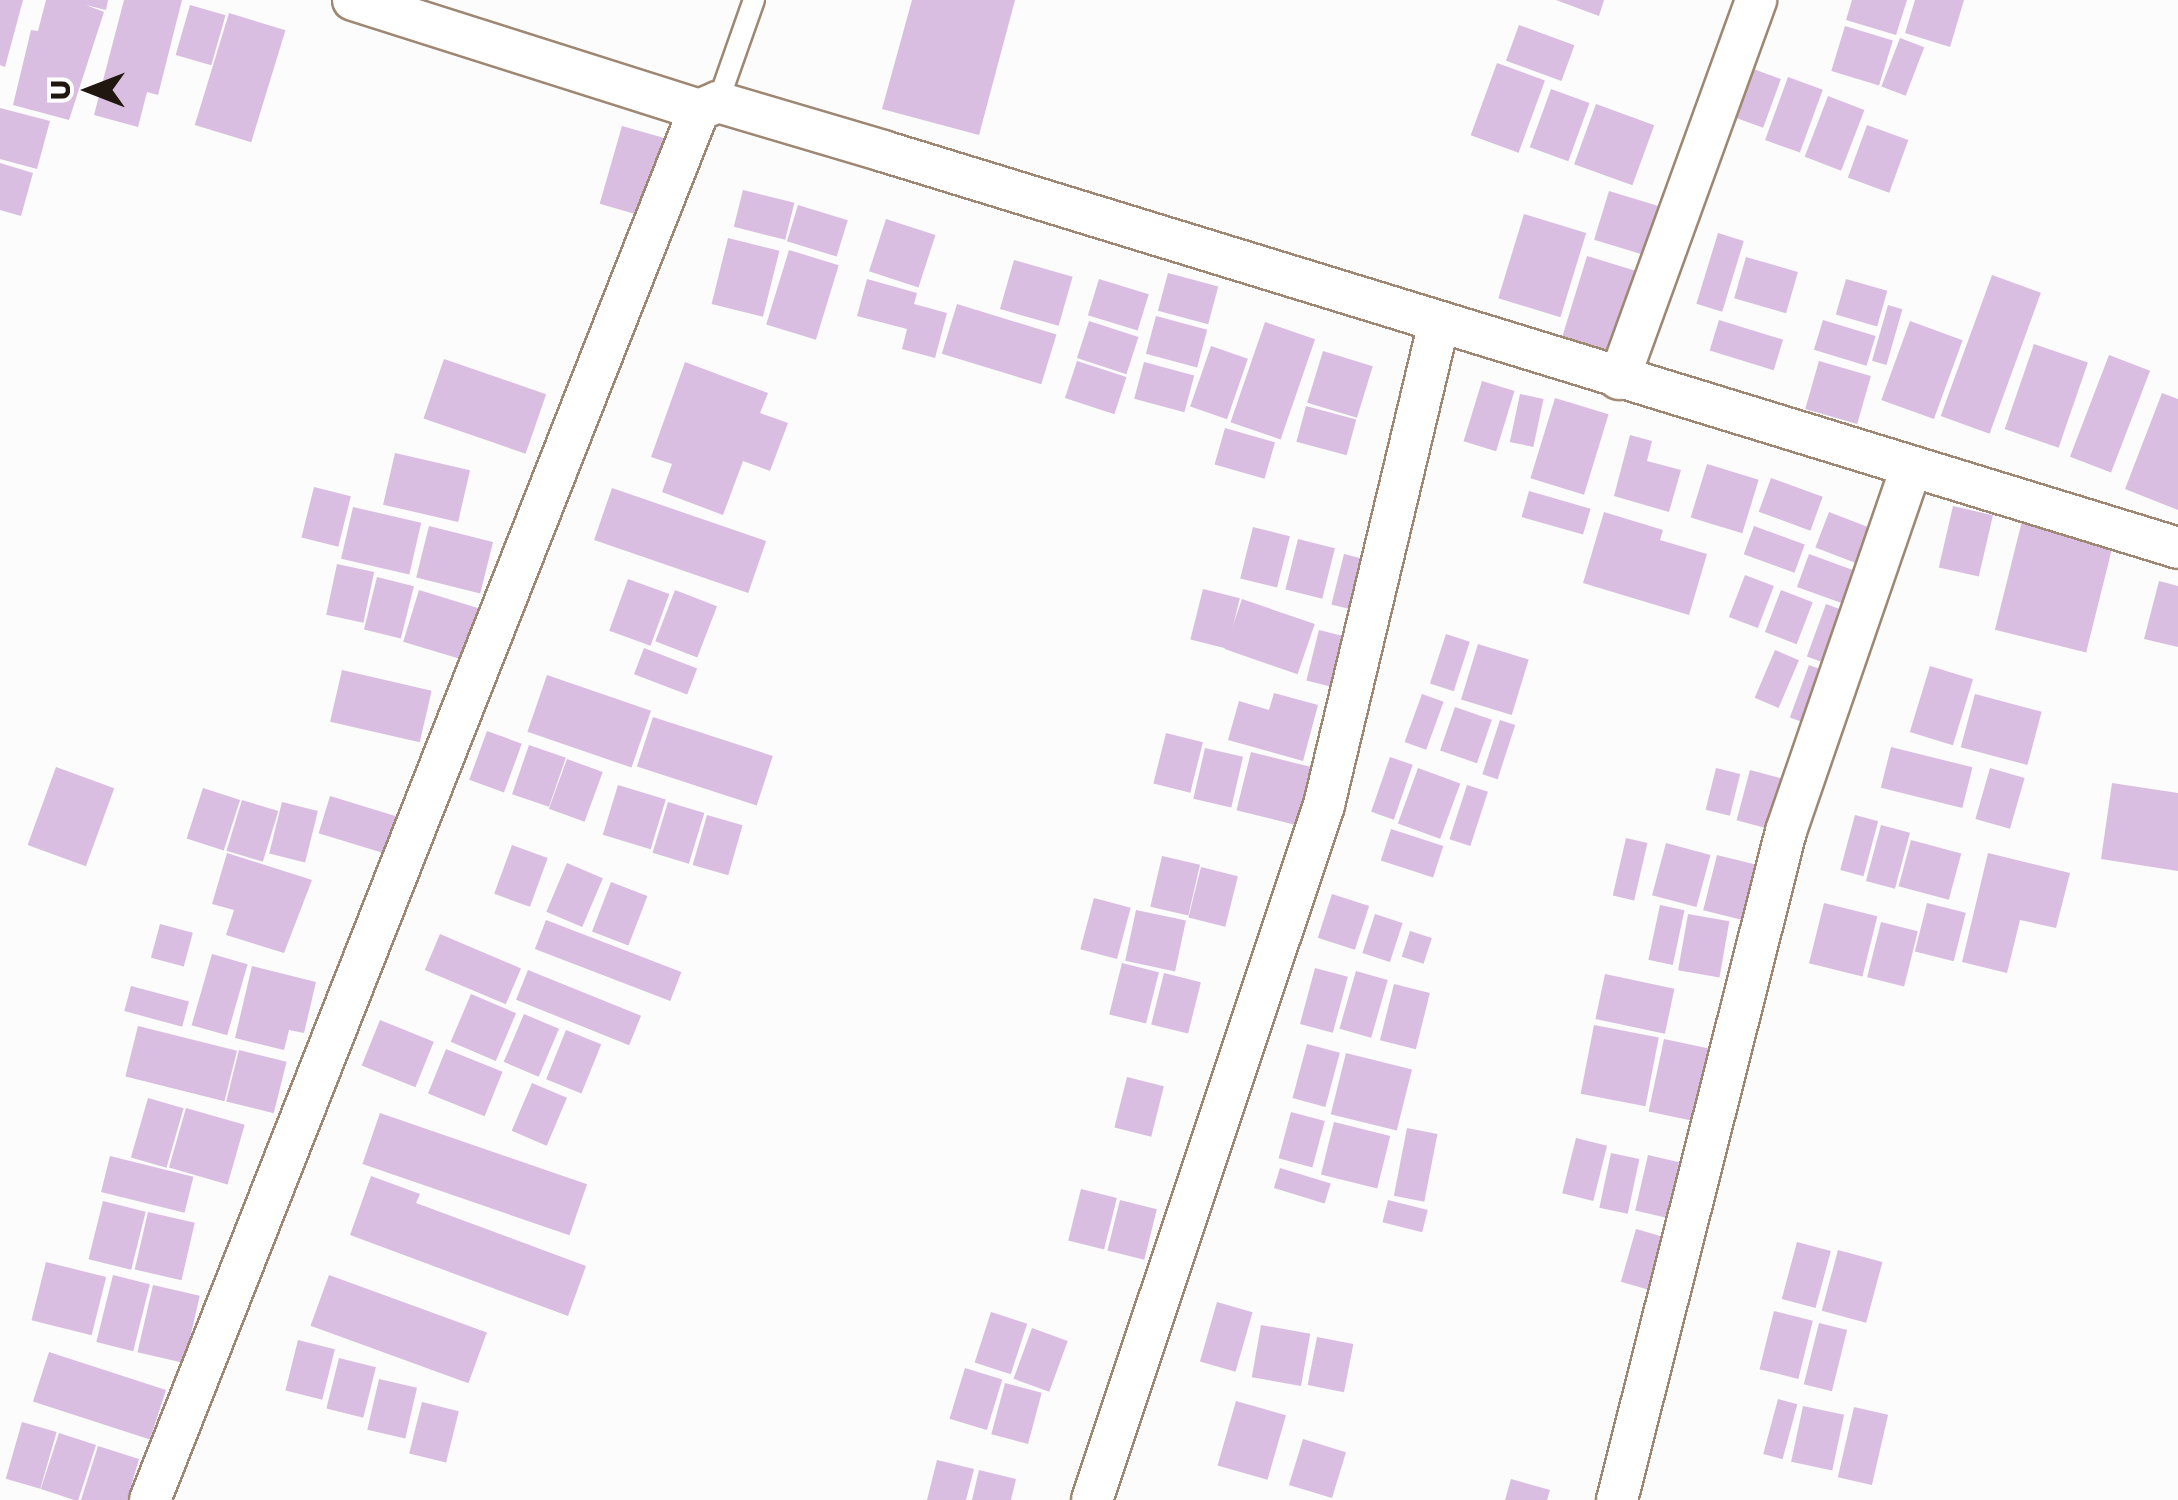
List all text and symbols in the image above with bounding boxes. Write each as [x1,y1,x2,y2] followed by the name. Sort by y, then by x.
[40,40,140,140] north arrow
[43,80,76,100] text: U

